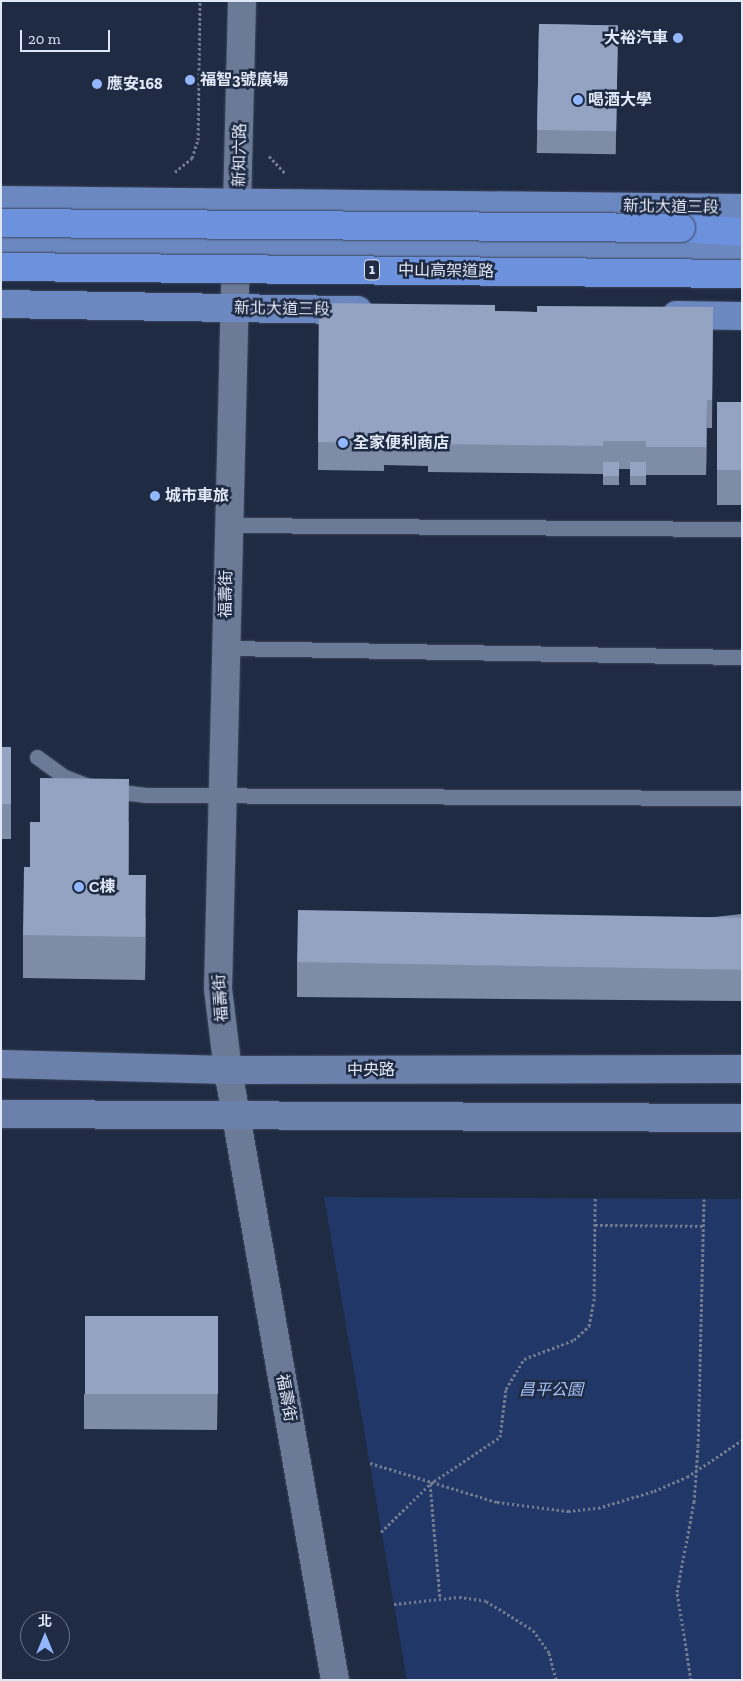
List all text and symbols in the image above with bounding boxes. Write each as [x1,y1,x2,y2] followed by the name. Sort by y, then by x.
[22,20,112,52] scale bar
[604,28,668,48] place label: 大裕汽車
[28,30,61,48] text: 20 m
[672,32,684,44] marker: 大裕汽車
[200,70,289,90] place label: 福智3號廣場
[107,74,163,94] place label: 應安168
[184,74,196,86] marker: 福智3號廣場
[91,78,103,90] marker: 應安168
[588,90,652,110] place label: 喝酒大學
[572,94,584,106] marker: 喝酒大學
[230,123,250,187] street label: 新知六路
[623,197,719,217] street label: 新北大道三段
[363,258,381,282] road number: 1
[398,261,494,281] street label: 中山高架道路
[234,299,330,319] street label: 新北大道三段
[353,433,449,453] place label: 全家便利商店
[337,437,349,449] marker: 全家便利商店
[165,486,229,506] place label: 城市車旅
[149,490,161,502] marker: 城市車旅
[216,570,236,618] street label: 福壽街
[89,877,115,897] place label: C棟
[73,881,85,893] marker: C棟
[210,973,232,1023] street label: 福壽街
[347,1060,395,1080] street label: 中央路
[272,1373,300,1423] street label: 福壽街
[519,1380,583,1400] park label: 昌平公園
[20,1611,70,1661] north arrow
[38,1613,52,1630] text: 北

